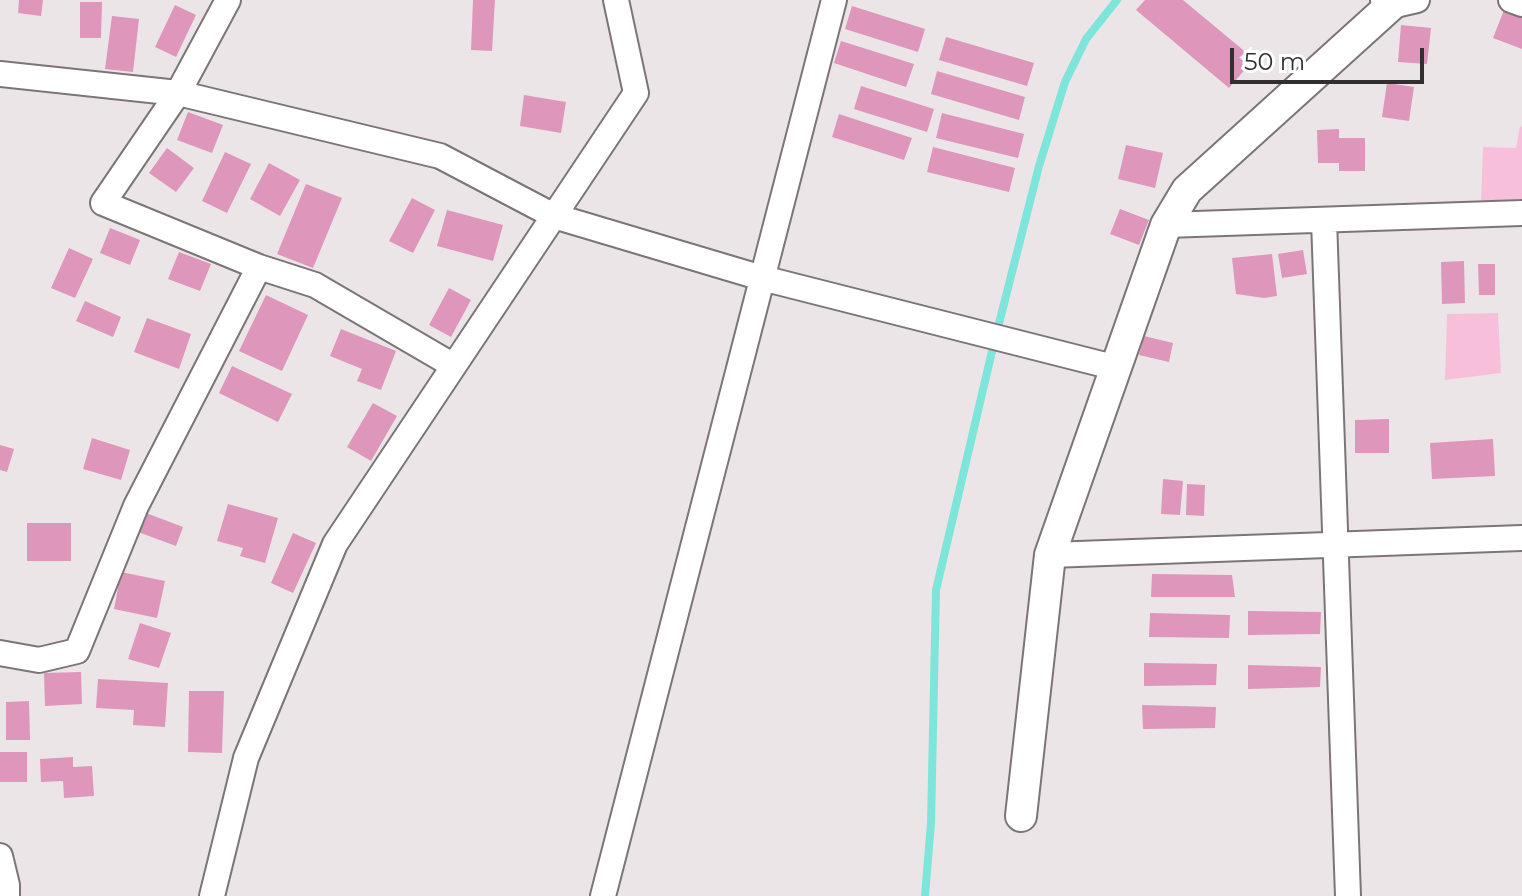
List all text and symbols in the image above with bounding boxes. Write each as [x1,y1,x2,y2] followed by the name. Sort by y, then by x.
[1234,32,1428,82] scale bar
[1244,47,1305,76] text: 50 m

